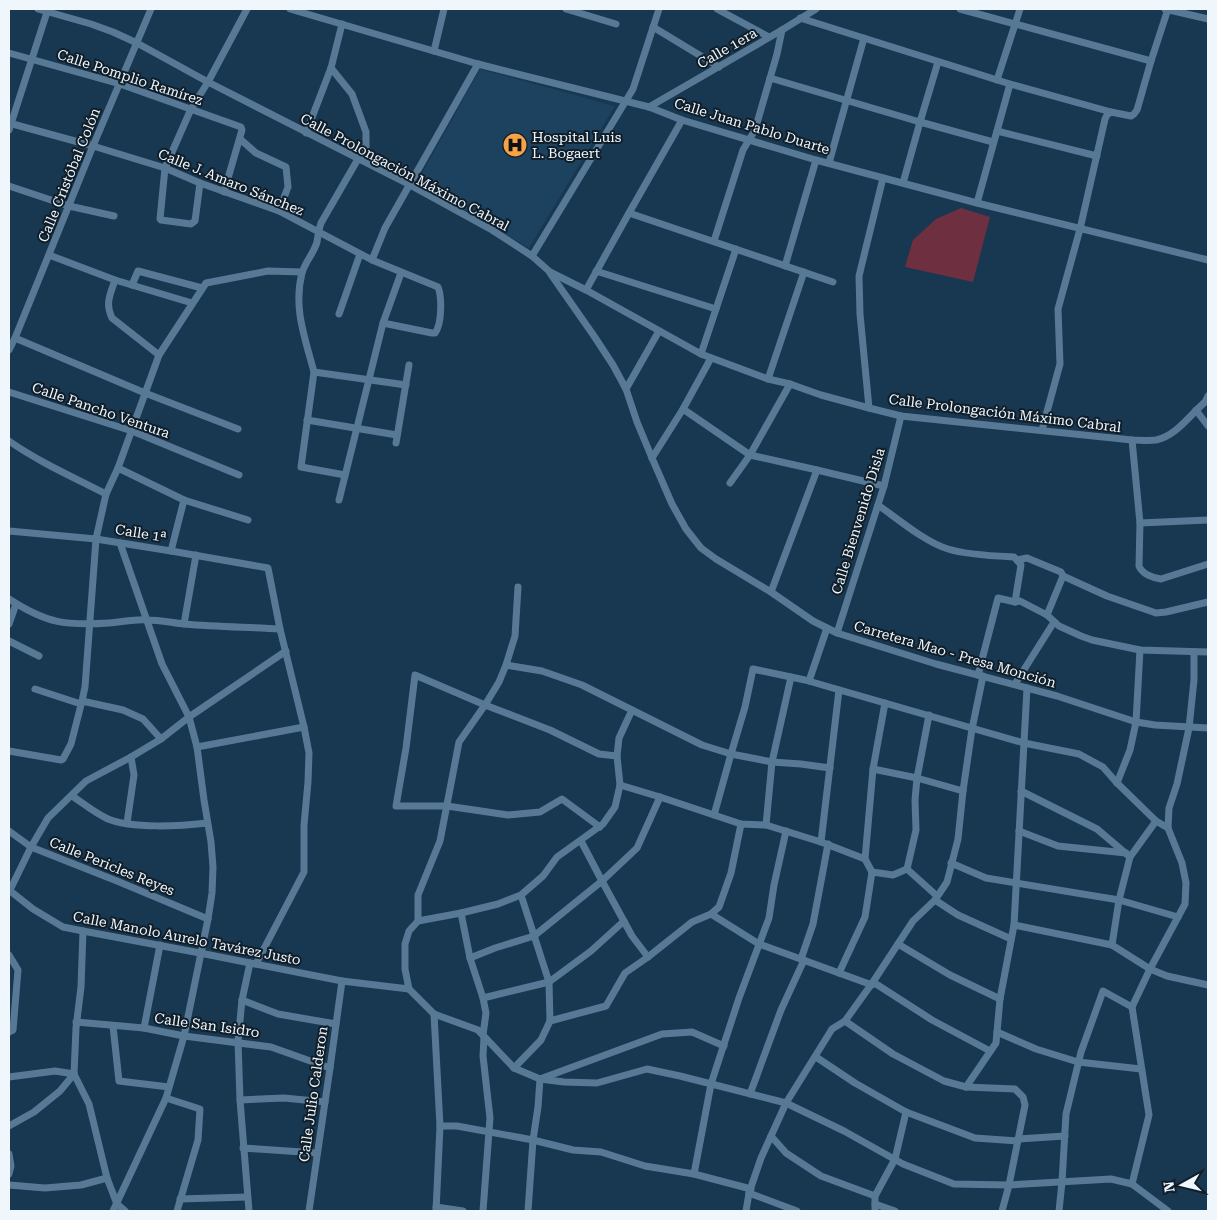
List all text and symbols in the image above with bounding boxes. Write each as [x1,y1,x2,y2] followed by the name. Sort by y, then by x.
[694,24,760,71] street label: Calle 1era
[55,46,205,108] street label: Calle Pomplio Ramírez
[672,95,832,157] street label: Calle Juan Pablo Duarte
[35,106,103,244] street label: Calle Cristóbal Colón
[298,110,513,234] street label: Calle Prolongación Máximo Cabral
[532,129,622,161] place label: Hospital Luis L. Bogaert
[502,132,528,158] hospital icon: Hospital Luis L. Bogaert
[156,145,307,219] street label: Calle J. Amaro Sánchez
[30,379,172,441] street label: Calle Pancho Ventura
[888,391,1123,435] street label: Calle Prolongación Máximo Cabral
[828,446,888,596] street label: Calle Bienvenido Disla
[114,521,168,545] street label: Calle 1ª
[852,617,1058,691] street label: Carretera Mao - Presa Monción
[47,834,177,899] street label: Calle Pericles Reyes
[72,908,302,968] street label: Calle Manolo Aurelo Tavárez Justo
[153,1010,261,1040] street label: Calle San Isidro
[296,1025,330,1163] street label: Calle Julio Calderon
[1157,1160,1207,1210] north arrow
[1160,1180,1178,1193] text: N

